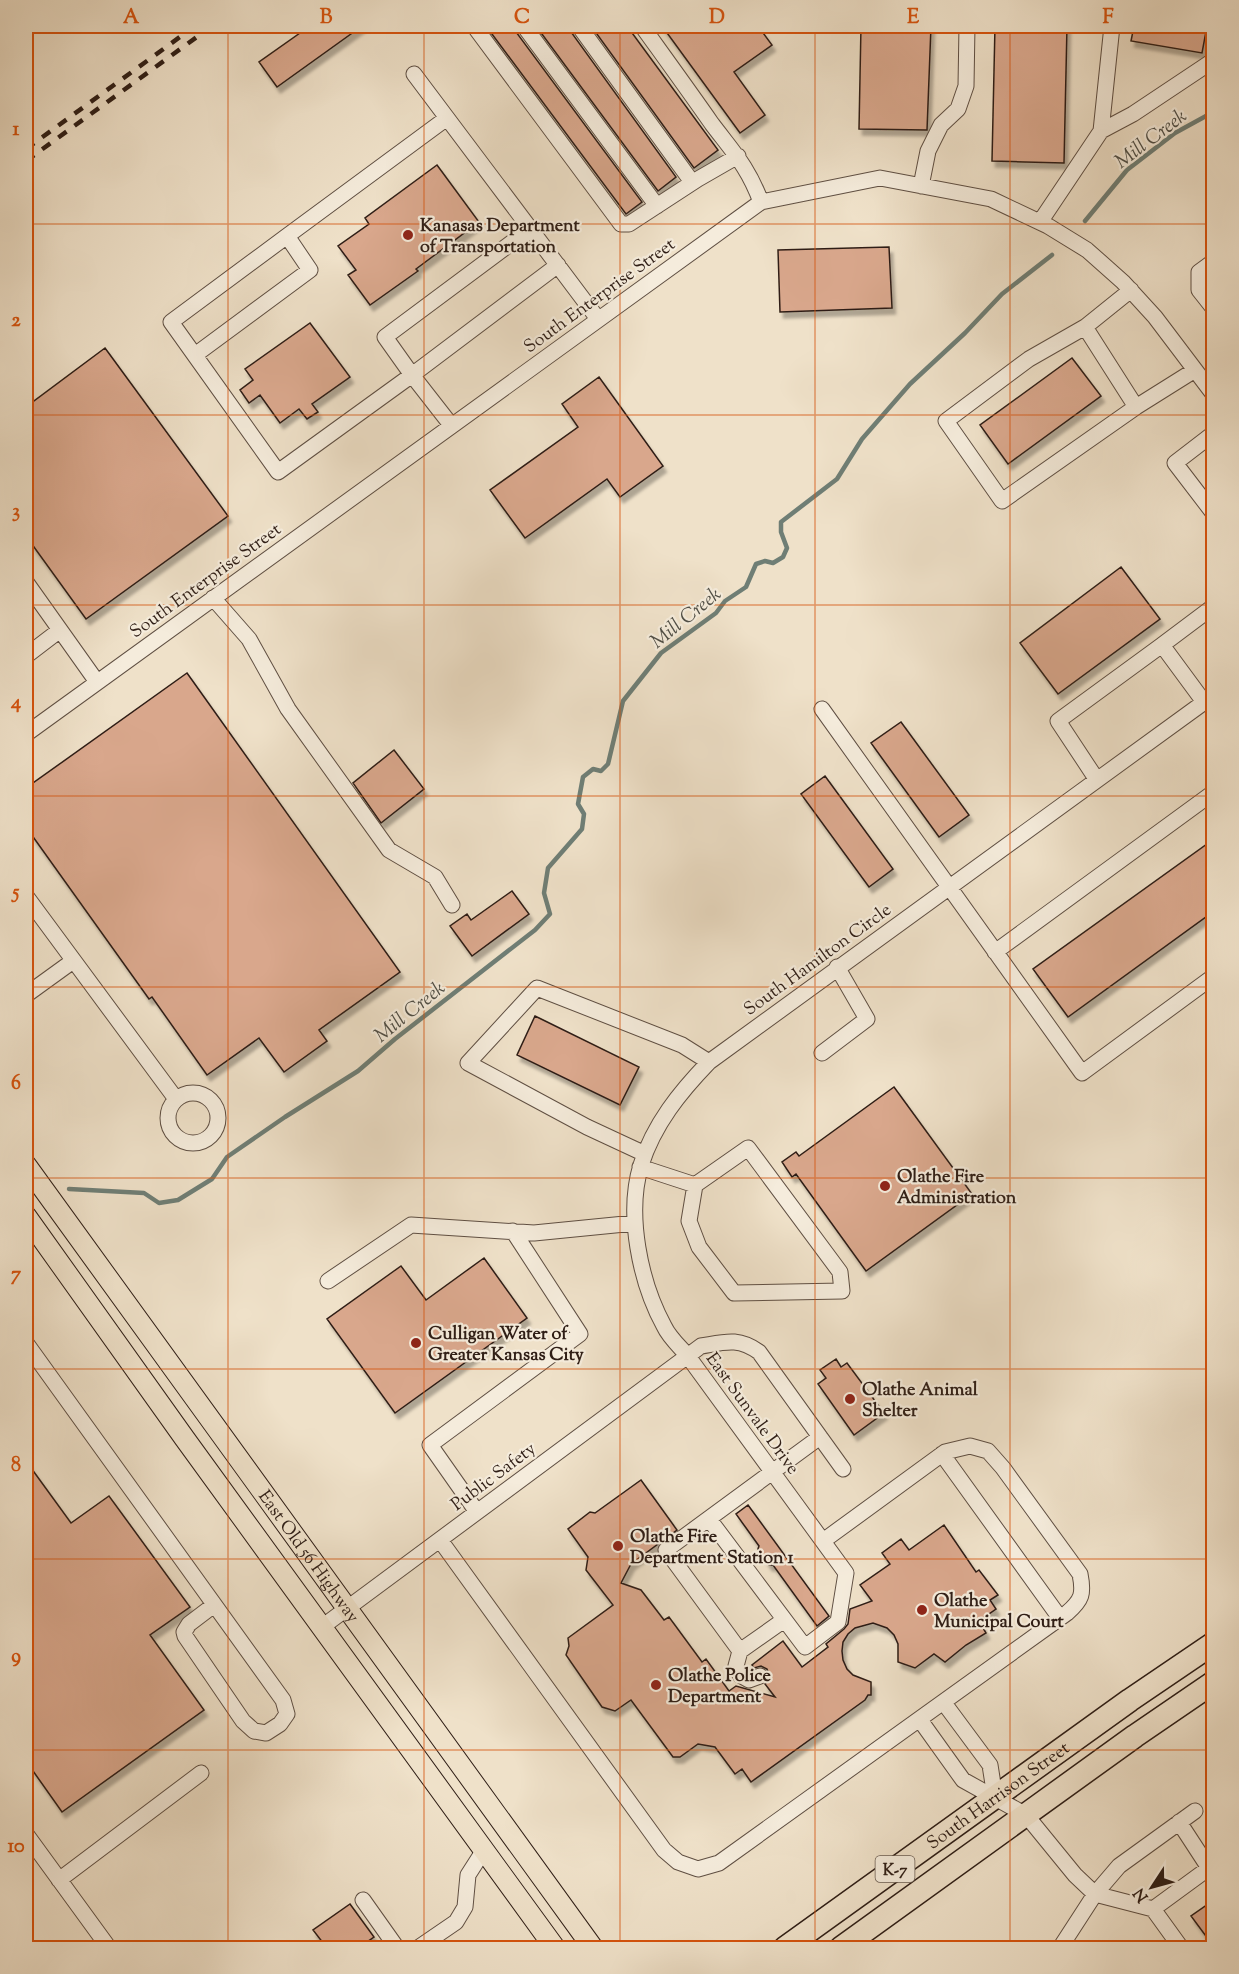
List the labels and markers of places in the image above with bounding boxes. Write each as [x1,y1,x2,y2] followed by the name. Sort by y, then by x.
[420,214,581,261] place label: Kanasas Department of Transportation
[401,228,415,242] marker: Kanasas Department of Transportation
[897,1165,1017,1212] place label: Olathe Fire Administration
[878,1179,892,1193] marker: Olathe Fire Administration
[428,1322,584,1369] place label: Culligan Water of Greater Kansas City
[409,1336,423,1350] marker: Culligan Water of Greater Kansas City
[862,1378,979,1425] place label: Olathe Animal Shelter
[843,1392,857,1406] marker: Olathe Animal Shelter
[630,1525,794,1572] place label: Olathe Fire Department Station 1
[611,1539,625,1553] marker: Olathe Fire Department Station 1
[934,1589,1065,1636] place label: Olathe Municipal Court
[915,1603,929,1617] marker: Olathe Municipal Court
[668,1664,772,1711] place label: Olathe Police Department
[649,1678,663,1692] marker: Olathe Police Department

